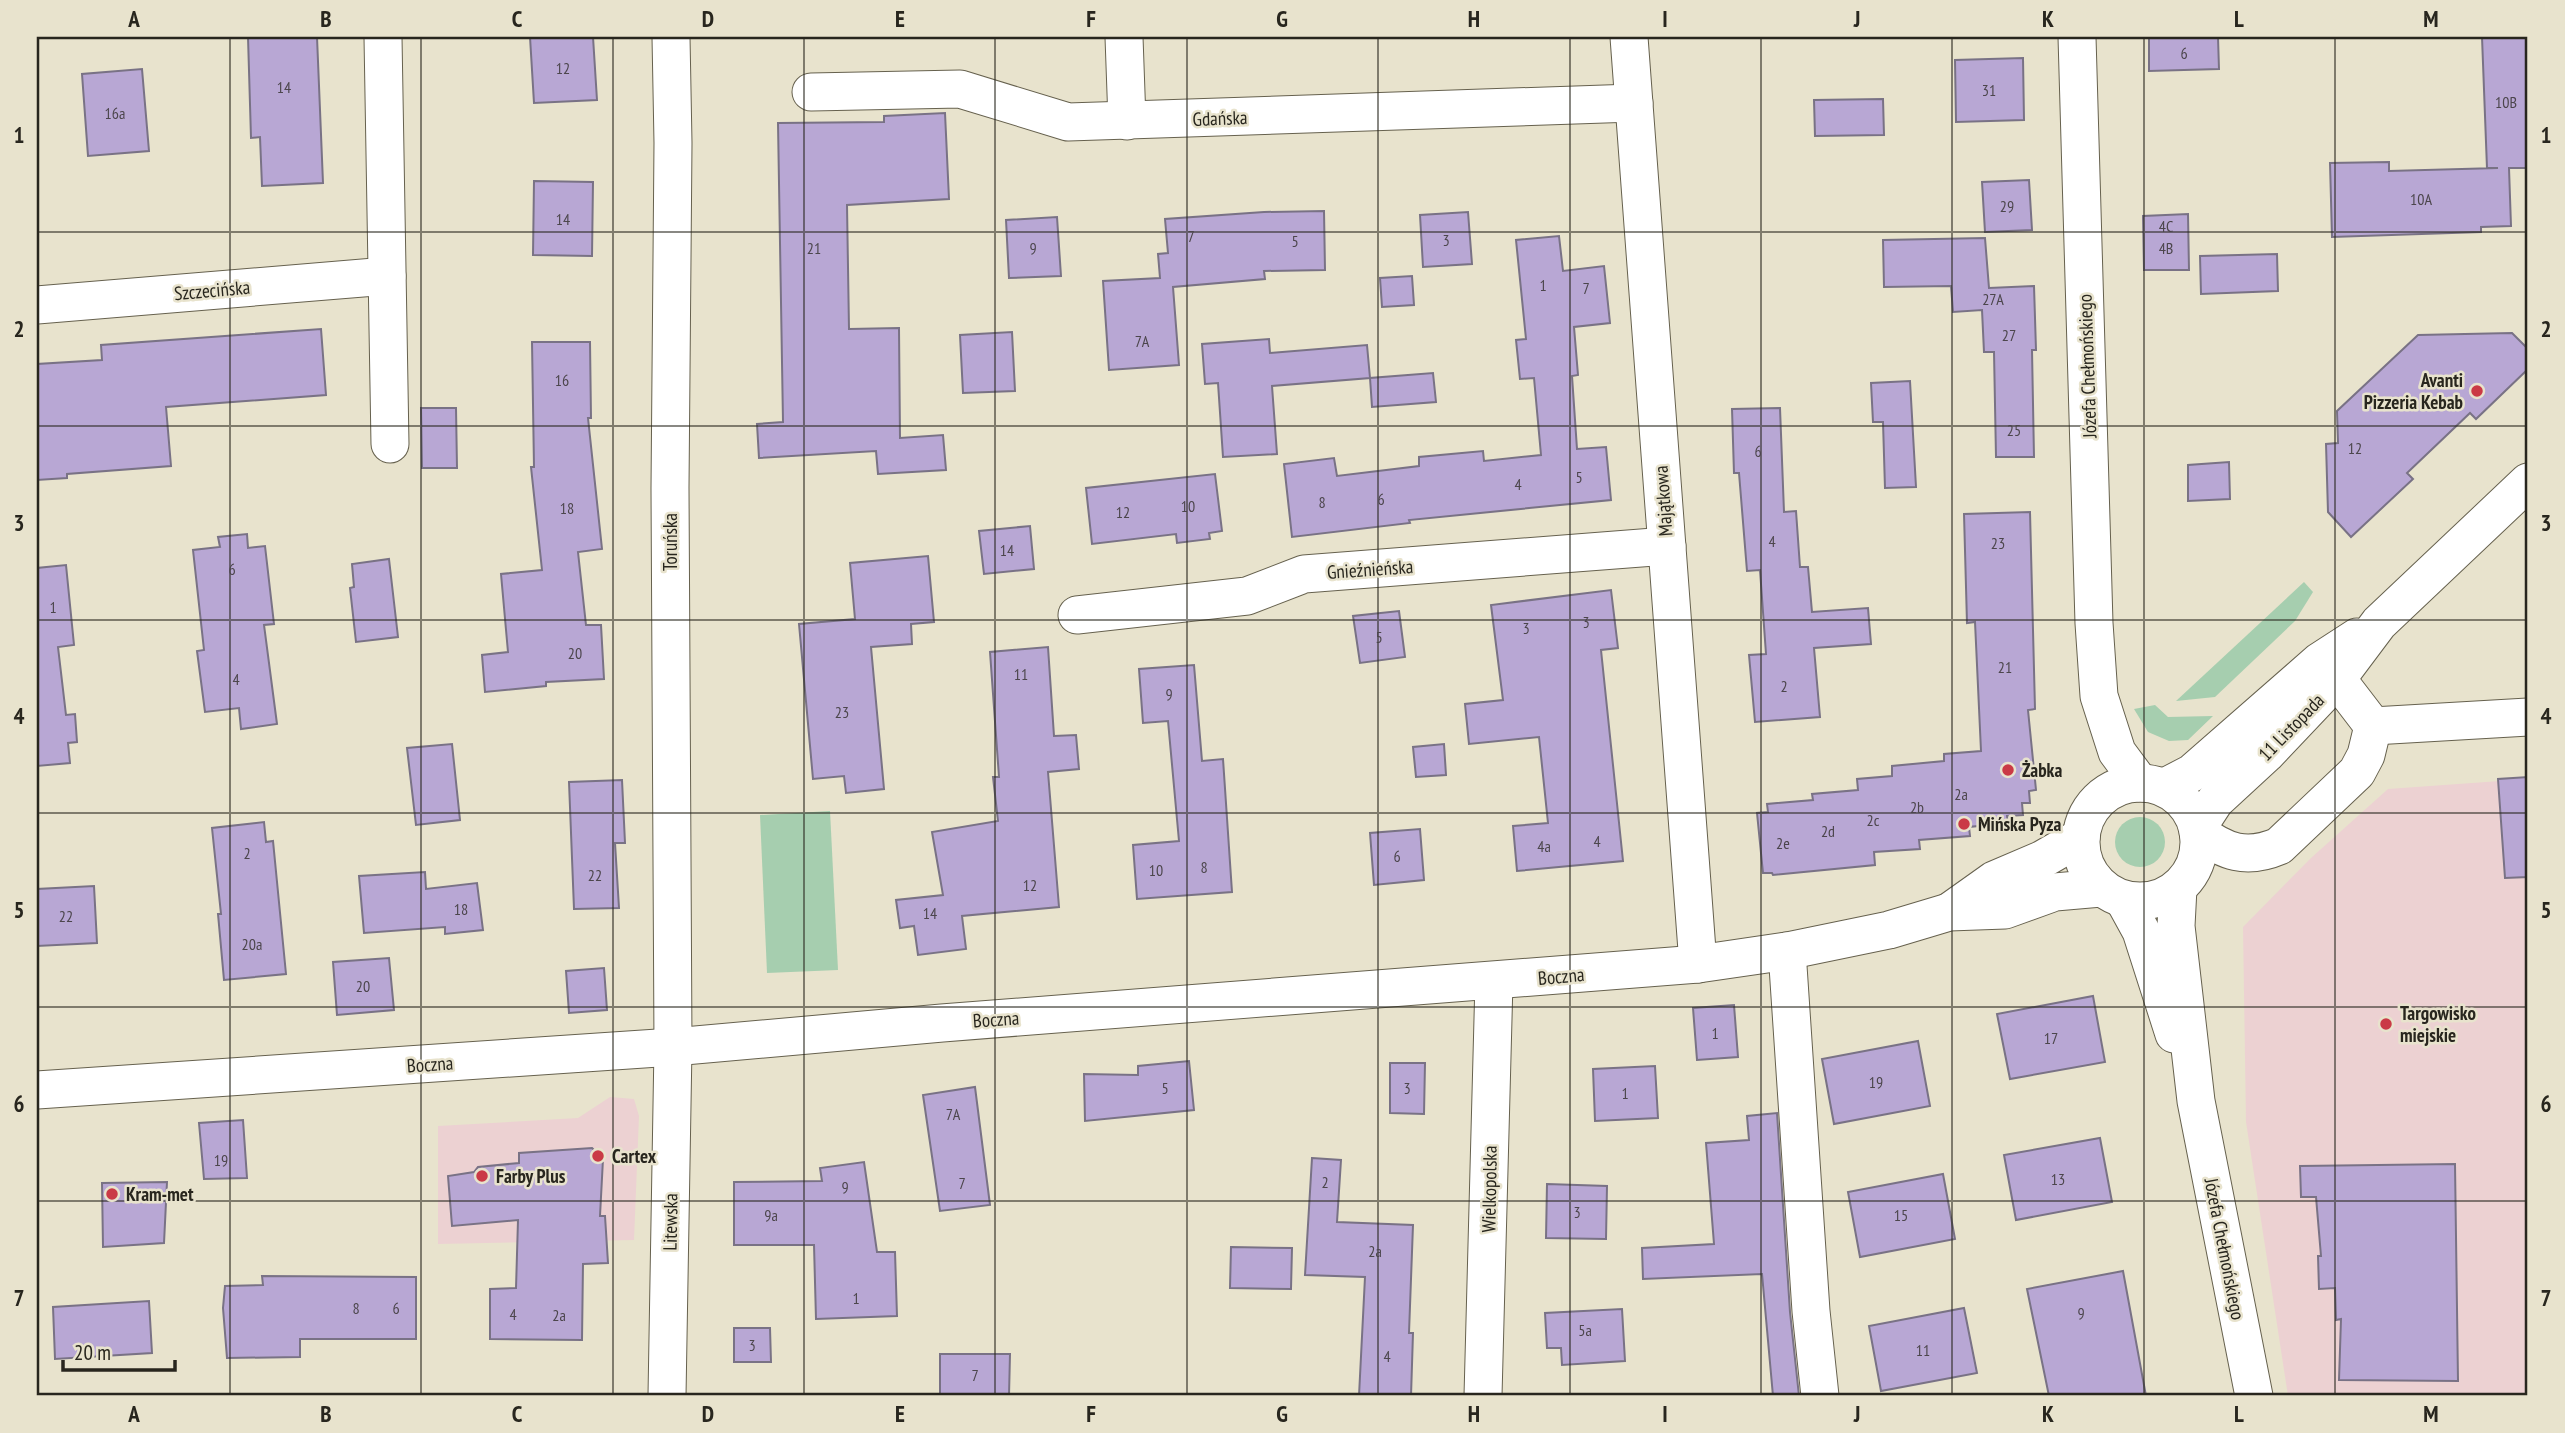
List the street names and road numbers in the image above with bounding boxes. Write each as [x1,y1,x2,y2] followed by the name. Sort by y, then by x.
[1192,105,1248,131] street label: Gdańska
[173,275,251,305] street label: Szczecińska
[2072,294,2102,439] street label: Józefa Chełmońskiego
[1649,465,1677,537] street label: Majątkowa
[658,513,682,571] street label: Toruńska
[1326,554,1414,584] street label: Gnieźnieńska
[2253,688,2329,766] street label: 11 Listopada
[1537,962,1585,990] street label: Boczna
[972,1005,1020,1033] street label: Boczna
[406,1050,454,1078] street label: Boczna
[1476,1145,1502,1233] street label: Wielkopolska
[2199,1175,2251,1322] street label: Józefa Chełmońskiego
[658,1193,682,1251] street label: Litewska

